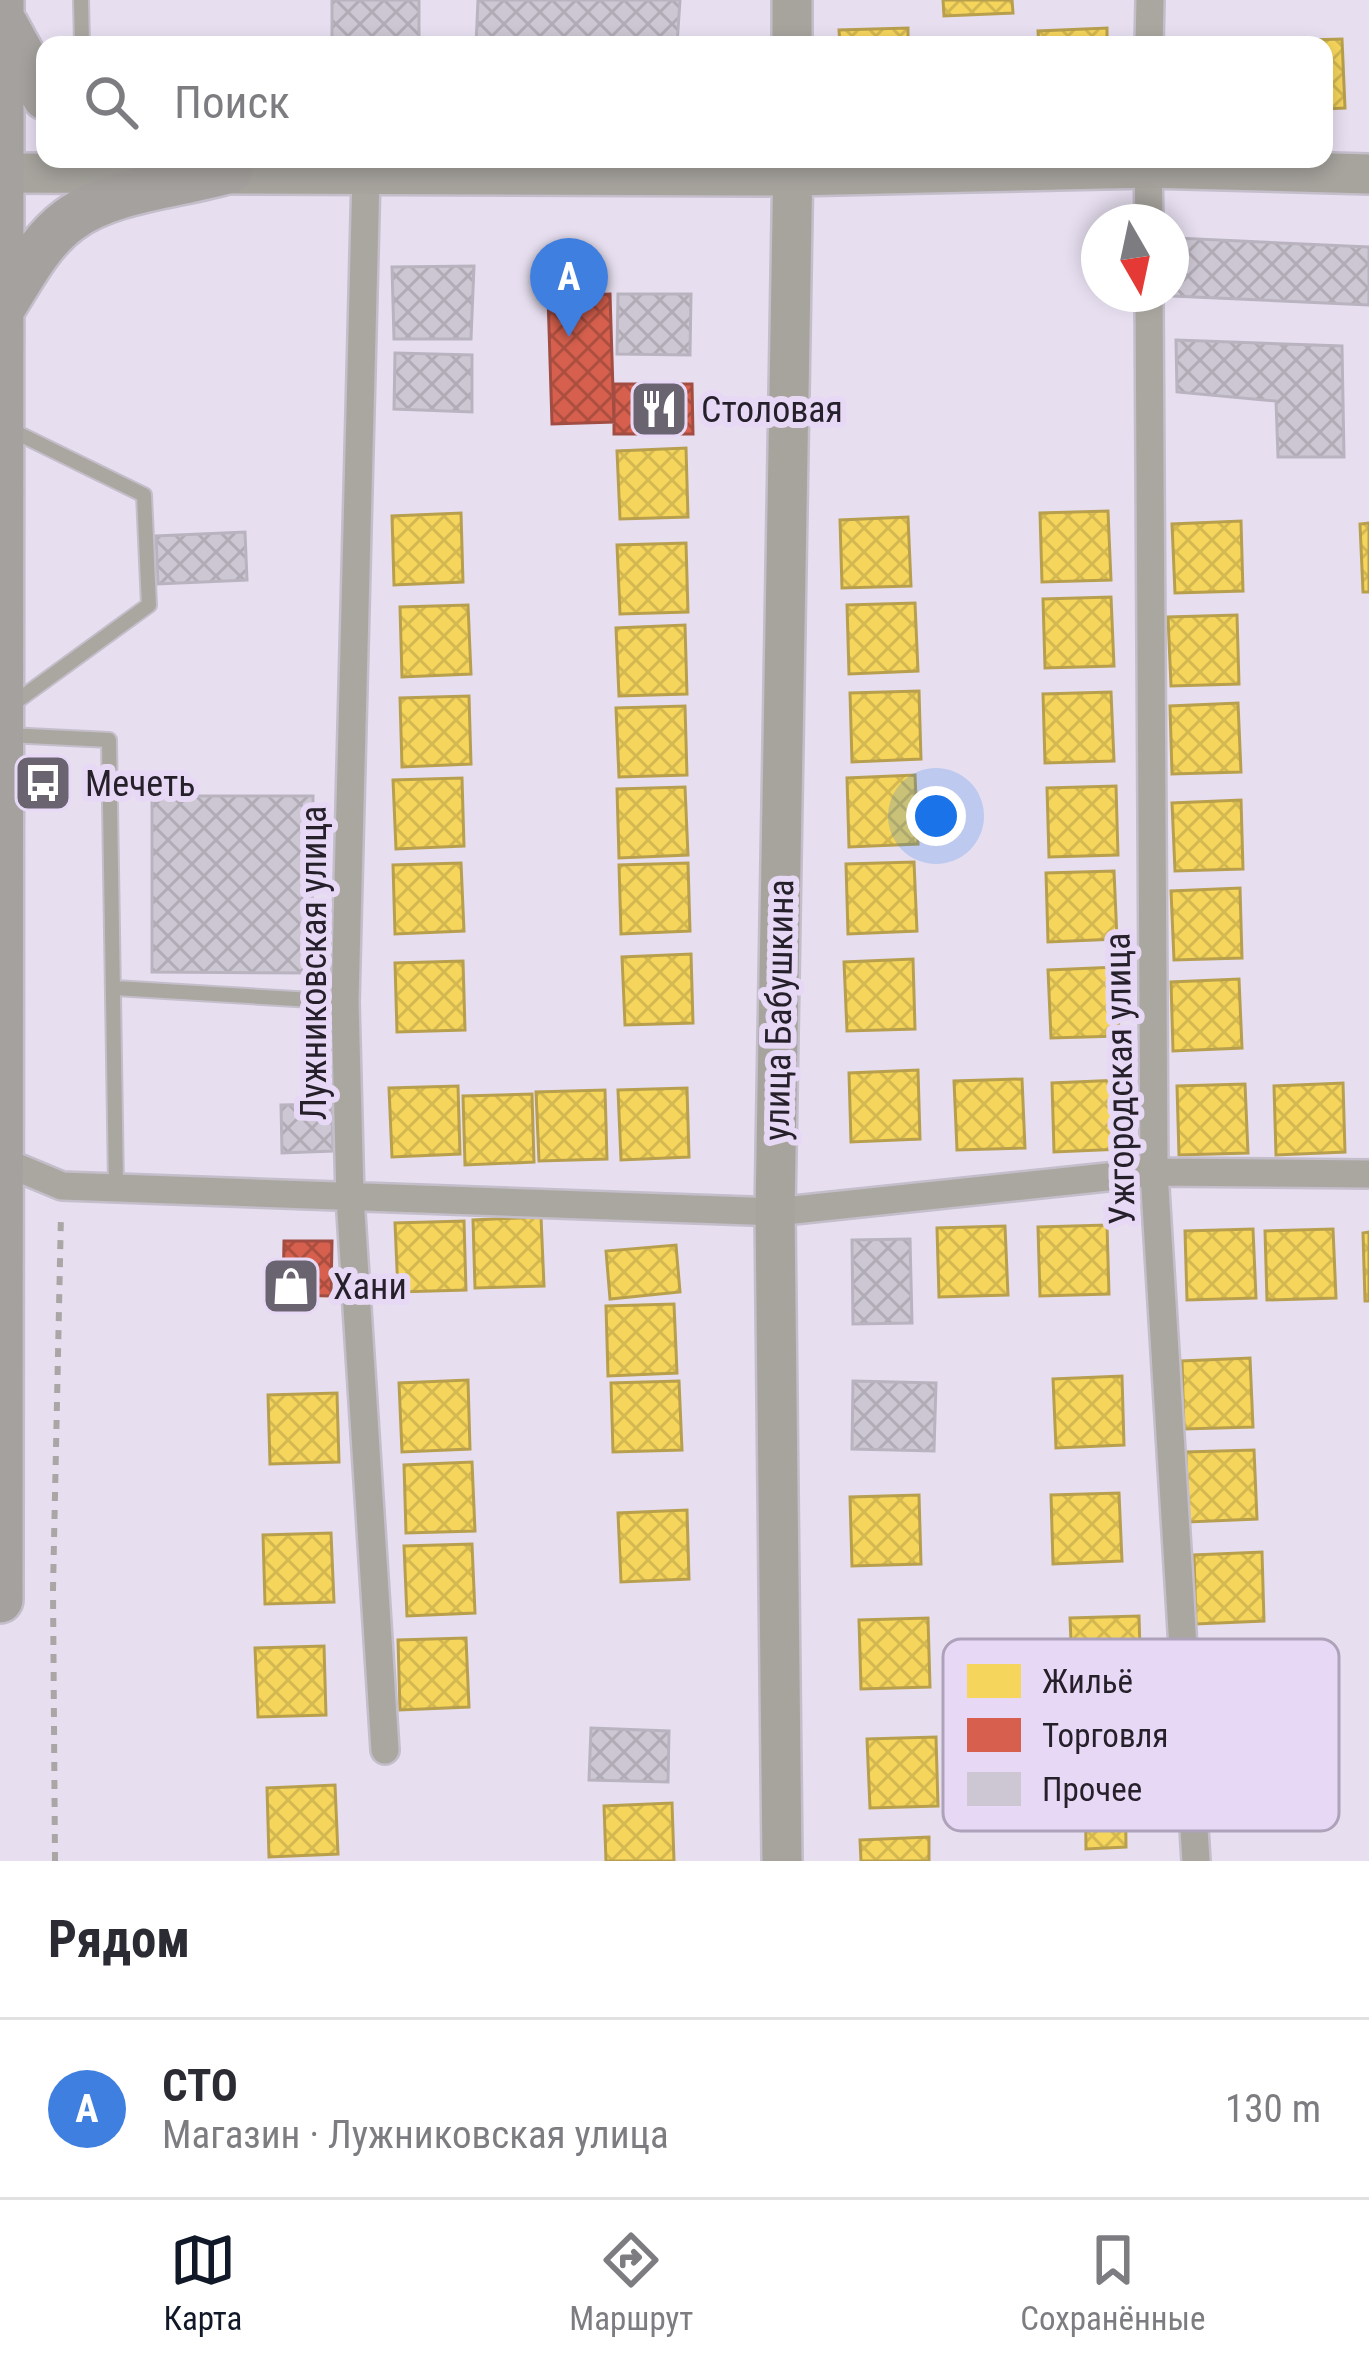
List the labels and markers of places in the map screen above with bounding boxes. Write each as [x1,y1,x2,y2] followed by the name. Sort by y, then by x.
[530,238,608,337] pin: A
[628,378,690,440] restaurant icon: Столовая
[701,389,843,431] place label: Столовая
[12,752,74,814] bus stop icon: Мечеть
[85,763,196,805] place label: Мечеть
[260,1255,322,1317] shop icon: Хани
[333,1266,407,1308] place label: Хани

